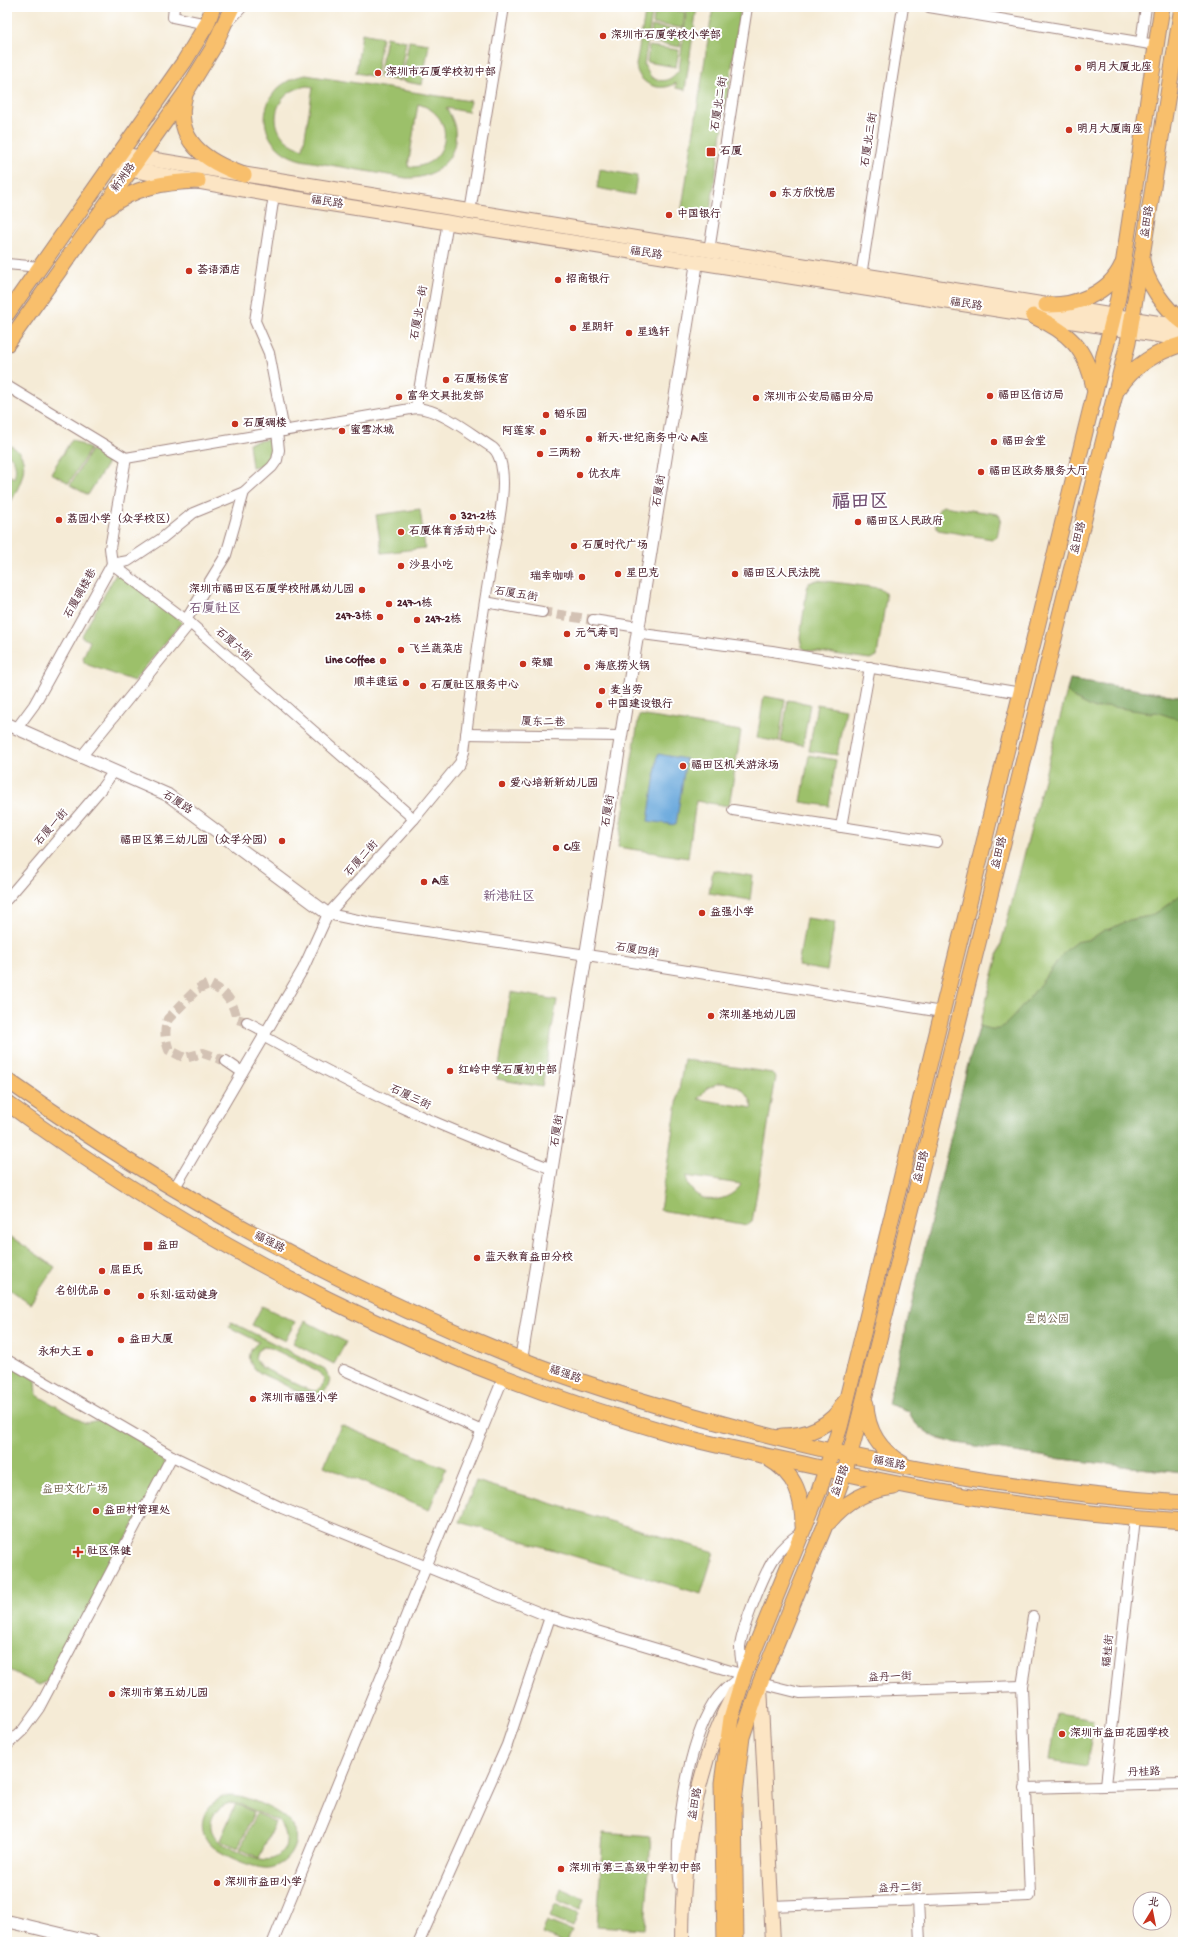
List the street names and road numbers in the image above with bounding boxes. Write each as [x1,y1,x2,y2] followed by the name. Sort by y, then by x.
[709,75,730,132] street label: 石厦北二街
[859,111,880,168] street label: 石厦北三街
[109,161,139,195] street label: 新洲路
[310,194,344,212] street label: 福民路
[1139,205,1157,239] street label: 益田路
[629,245,663,263] street label: 福民路
[408,284,431,341] street label: 石厦北一街
[949,296,983,314] street label: 福民路
[651,473,669,508] street label: 石厦街
[1068,520,1089,555] street label: 益田路
[62,567,100,621] street label: 石厦碉楼巷
[493,585,540,605] street label: 石厦五街
[212,625,255,665] street label: 石厦六街
[521,716,565,729] street label: 厦东二巷
[160,788,195,817] street label: 石厦路
[600,793,618,828] street label: 石厦街
[32,806,72,849] street label: 石厦一街
[989,835,1010,870] street label: 益田路
[342,837,382,879] street label: 石厦二街
[614,941,661,961] street label: 石厦四街
[388,1082,434,1113] street label: 石厦三街
[549,1113,567,1148] street label: 石厦街
[911,1149,932,1184] street label: 益田路
[252,1229,287,1256] street label: 福强路
[547,1363,583,1386] street label: 福强路
[872,1454,907,1473] street label: 福强路
[829,1463,852,1499] street label: 益田路
[1099,1633,1117,1668] street label: 福桂街
[868,1670,913,1685] street label: 益丹一街
[1127,1764,1161,1780] street label: 丹桂路
[686,1787,705,1821] street label: 益田路
[878,1881,923,1896] street label: 益丹二街

